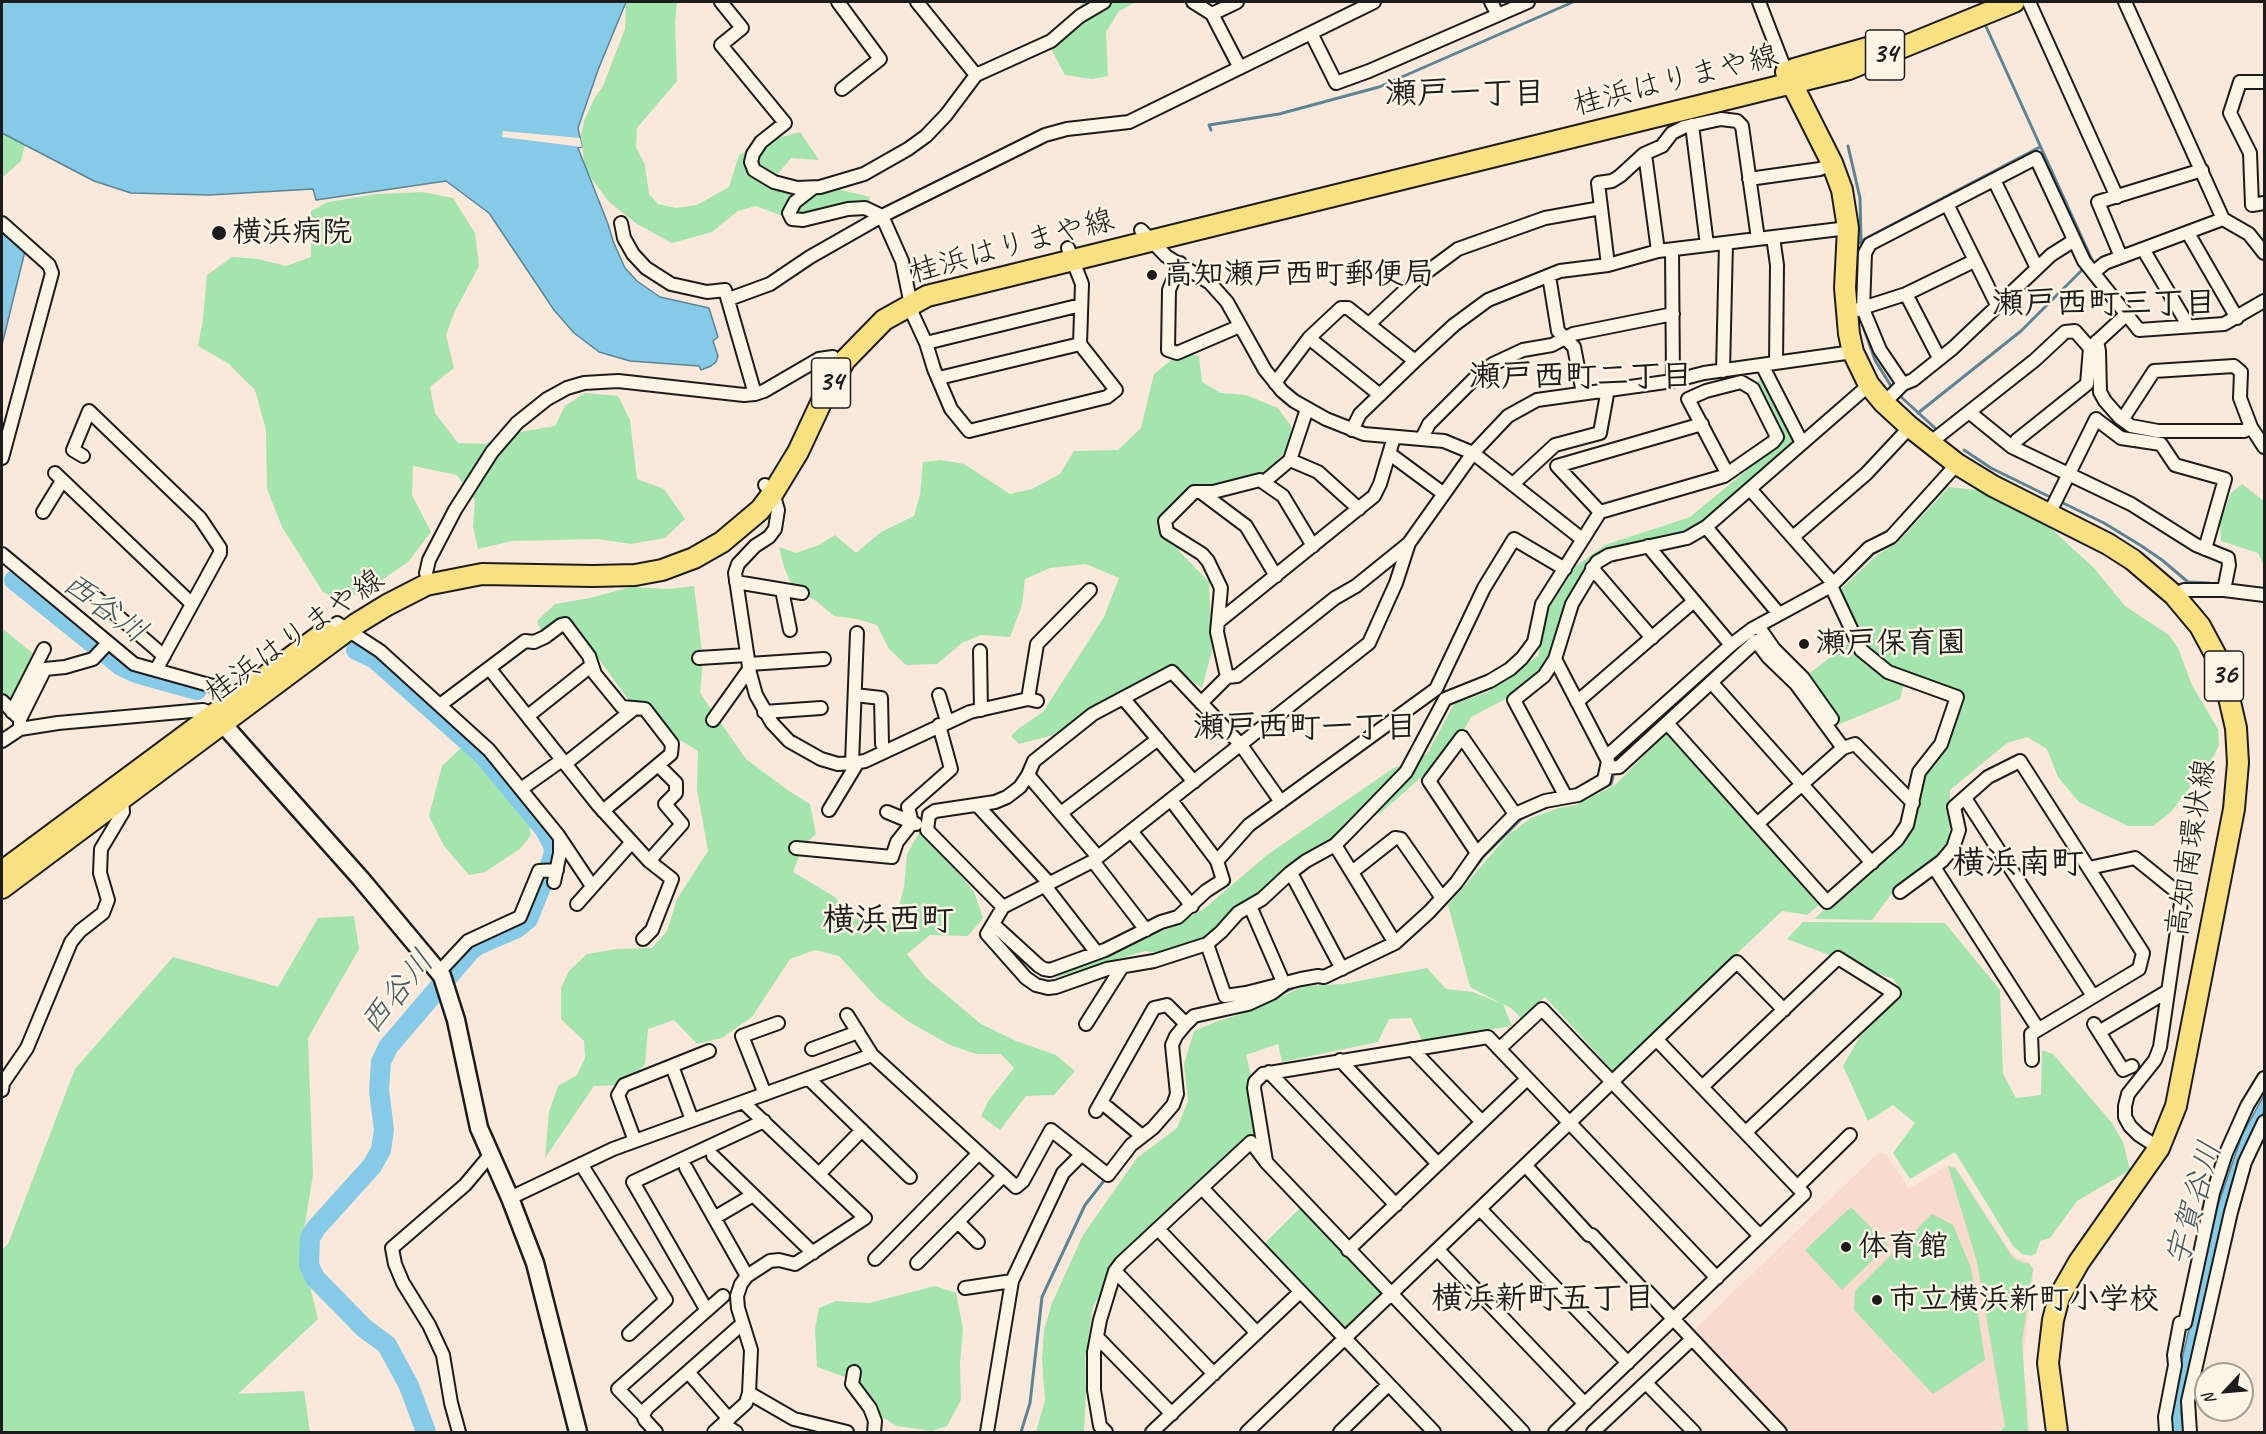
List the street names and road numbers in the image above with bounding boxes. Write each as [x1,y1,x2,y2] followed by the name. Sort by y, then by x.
[1866,30,1904,80] road number: 34
[1570,38,1782,124] street label: 桂浜はりまや線
[906,202,1118,292] street label: 桂浜はりまや線
[812,358,850,408] road number: 34
[199,562,391,712] street label: 桂浜はりまや線
[2204,651,2244,701] road number: 36
[2160,756,2224,940] street label: 高知南環状線

